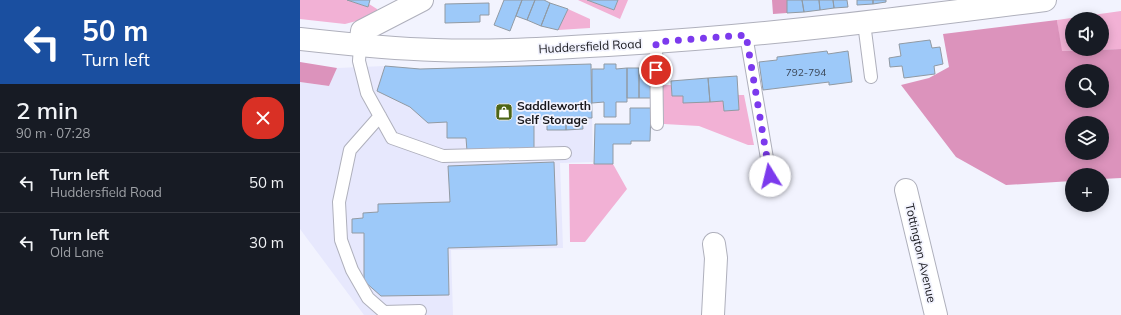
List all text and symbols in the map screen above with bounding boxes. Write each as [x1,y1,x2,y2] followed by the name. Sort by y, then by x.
[1065,12,1109,212] map controls
[1065,12,1109,56] button: sound
[82,13,148,48] text: 50 m
[16,16,68,68] icon: left
[538,36,642,56] street label: Huddersfield Road
[82,48,150,71] text: Turn left
[639,53,673,87] pin
[645,59,667,81] icon: arrive
[1065,64,1109,108] button: search
[786,66,826,79] house number: 792-794
[16,95,78,125] text: 2 min
[242,97,284,139] button: close
[517,98,591,127] place label: Saddleworth Self Storage
[494,102,514,122] shop icon: Saddleworth Self Storage
[1065,116,1109,160] button: layers
[16,125,90,141] text: 90 m · 07:28
[749,155,791,197] position arrow
[50,165,109,184] text: Turn left
[1065,168,1109,212] button: +
[16,172,38,194] icon: left
[249,173,284,192] text: 50 m
[50,184,162,200] text: Huddersfield Road
[902,202,940,304] street label: Tottington Avenue
[50,225,109,244] text: Turn left
[16,232,38,254] icon: left
[249,233,284,252] text: 30 m
[50,244,104,260] text: Old Lane

